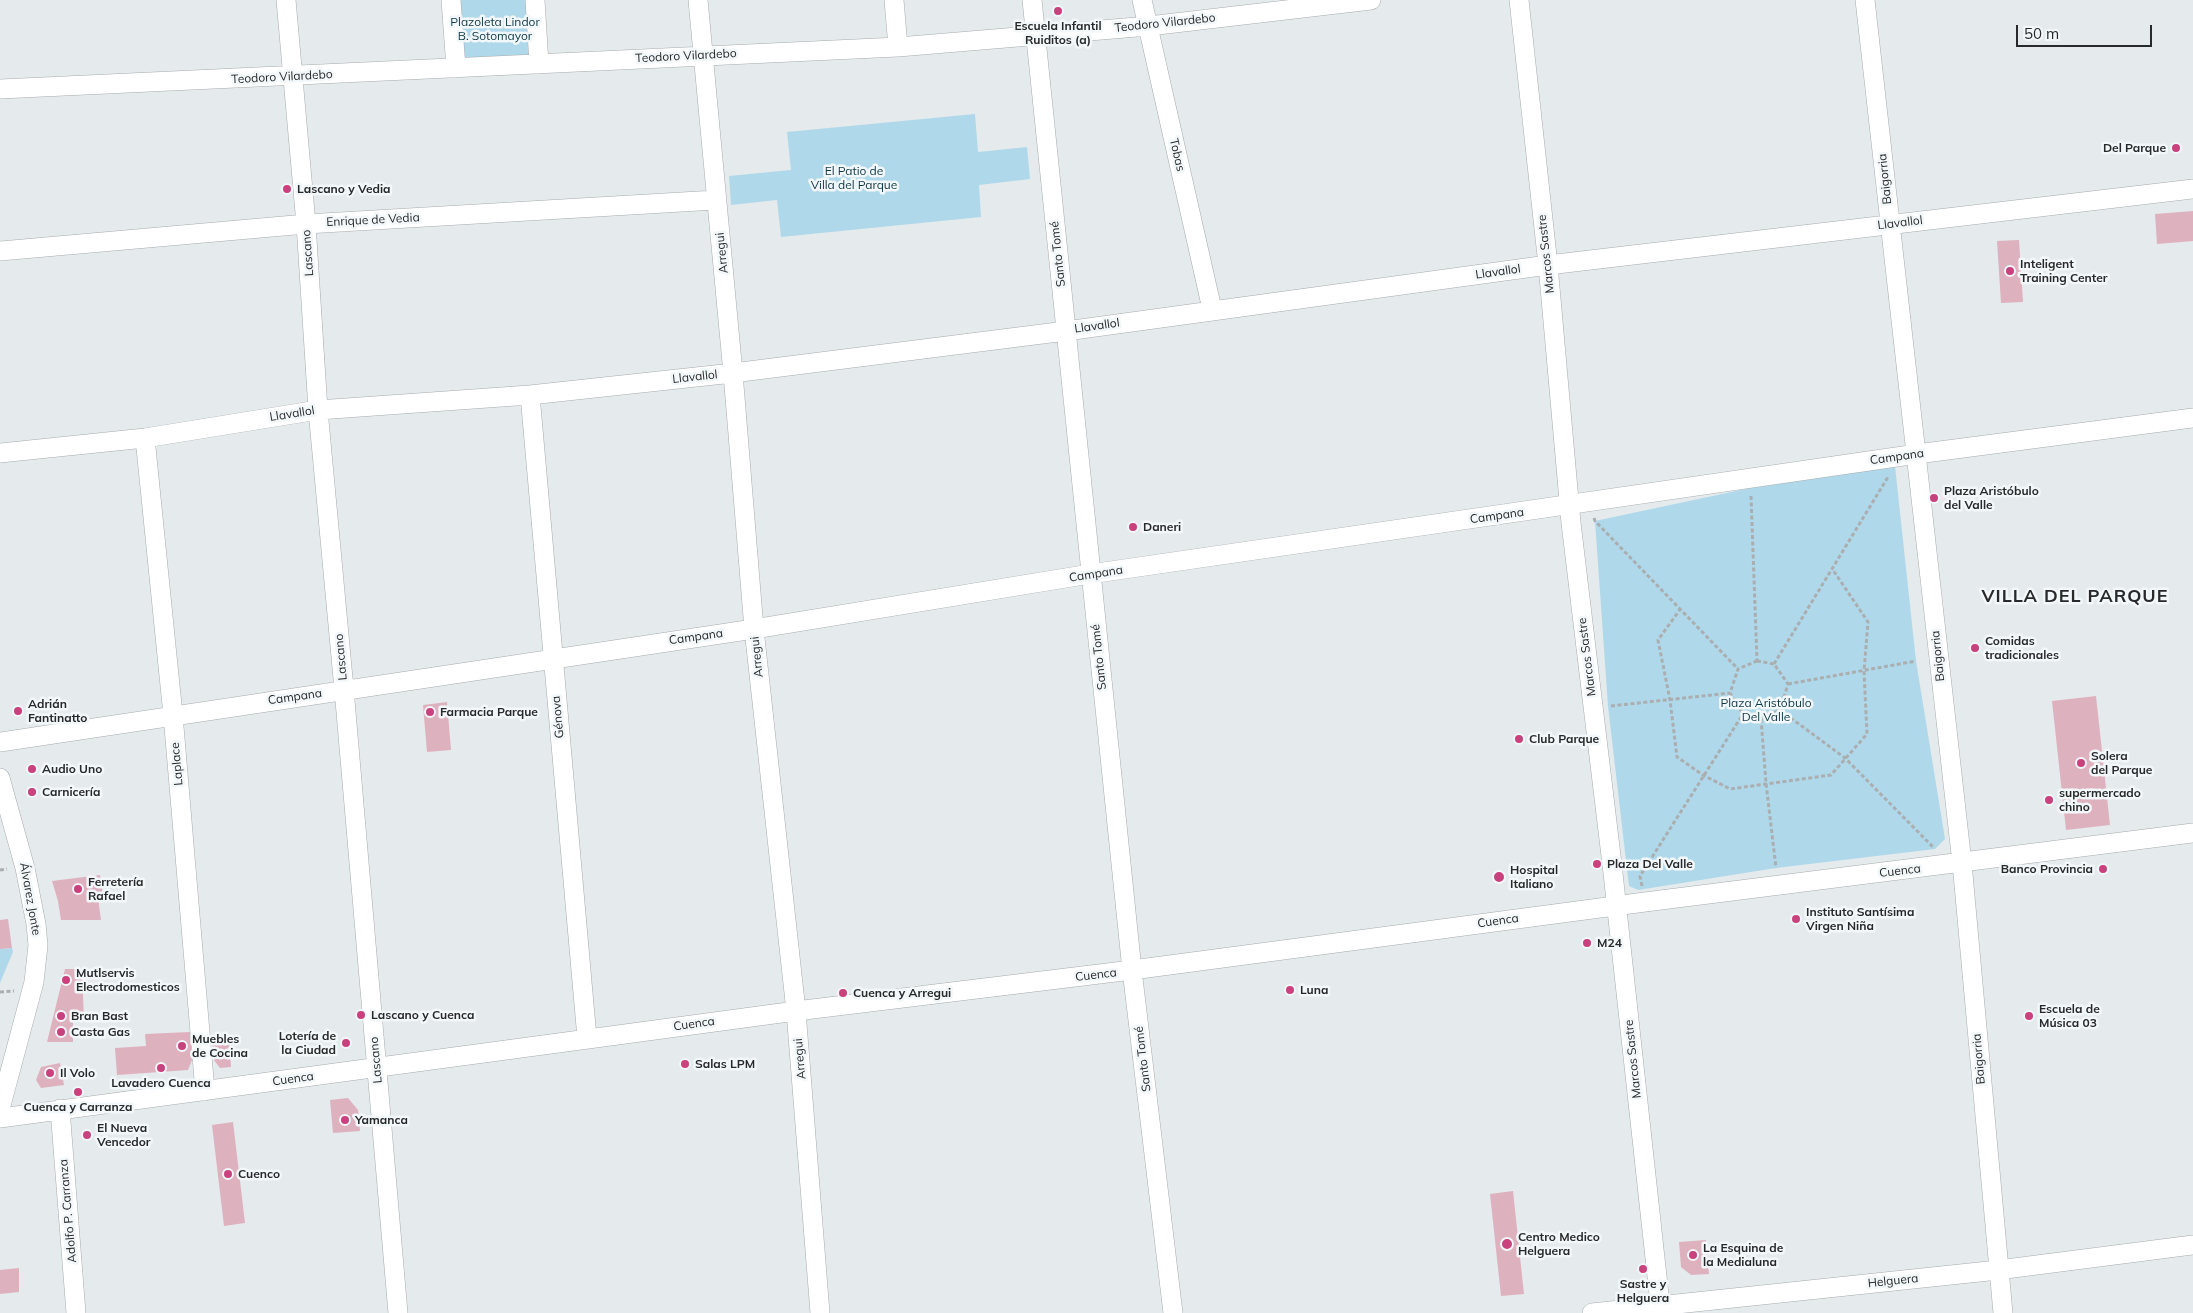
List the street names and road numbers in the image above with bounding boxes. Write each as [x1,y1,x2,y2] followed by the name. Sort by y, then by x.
[1114,11,1216,35] street label: Teodoro Vilardebo
[635,46,737,66] street label: Teodoro Vilardebo
[231,67,333,87] street label: Teodoro Vilardebo
[1166,137,1188,173] street label: Tobas
[1875,153,1895,205] street label: Baigorria
[326,210,420,230] street label: Enrique de Vedia
[1877,213,1923,233] street label: Llavallol
[1535,214,1557,294] street label: Marcos Sastre
[1047,220,1069,288] street label: Santo Tomé
[299,229,317,277] street label: Lascano
[713,232,731,274] street label: Arregui
[1475,262,1521,282] street label: Llavallol
[1074,316,1120,336] street label: Llavallol
[672,367,718,387] street label: Llavallol
[268,403,316,425] street label: Llavallol
[1869,446,1925,468] street label: Campana
[1469,505,1525,527] street label: Campana
[1068,563,1124,585] street label: Campana
[1575,617,1599,697] street label: Marcos Sastre
[1088,623,1110,691] street label: Santo Tomé
[668,626,724,648] street label: Campana
[1928,630,1948,682] street label: Baigorria
[332,633,350,681] street label: Lascano
[748,636,766,678] street label: Arregui
[267,686,323,708] street label: Campana
[549,695,567,739] street label: Génova
[168,742,186,786] street label: Laplace
[17,861,43,937] street label: Álvarez Jonte
[1878,861,1922,881] street label: Cuenca
[1476,911,1520,931] street label: Cuenca
[1074,965,1118,985] street label: Cuenca
[672,1014,716,1034] street label: Cuenca
[1622,1019,1644,1099] street label: Marcos Sastre
[1132,1025,1154,1093] street label: Santo Tomé
[1970,1033,1988,1085] street label: Baigorria
[367,1036,385,1084] street label: Lascano
[791,1038,809,1080] street label: Arregui
[271,1069,315,1089] street label: Cuenca
[56,1159,80,1263] street label: Adolfo P. Carranza
[1867,1271,1919,1291] street label: Helguera

